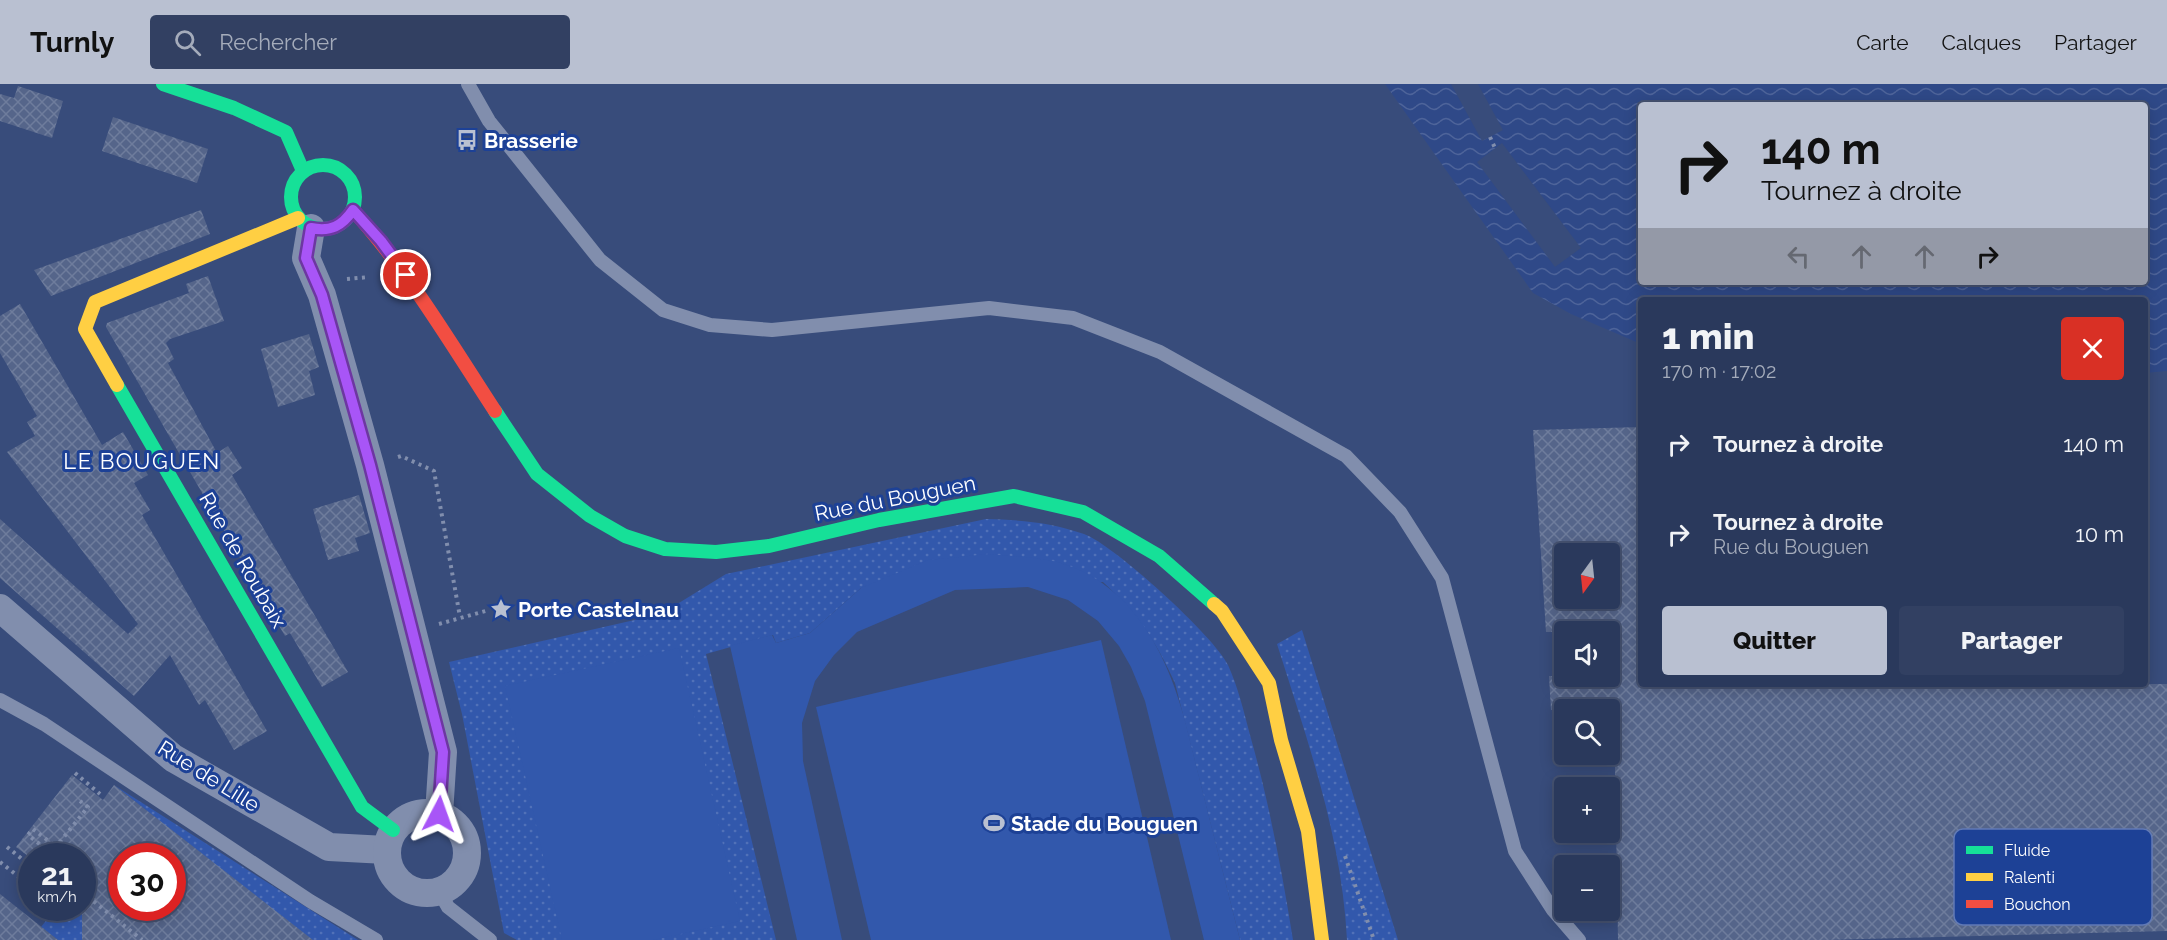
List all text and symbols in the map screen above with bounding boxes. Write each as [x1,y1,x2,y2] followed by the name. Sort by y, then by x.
[150,15,570,69] search box
[30,26,114,59] text: Turnly
[171,26,204,59] icon: search
[219,29,337,55] text: Rechercher
[1856,30,1909,55] text: Carte
[1942,30,2021,55] text: Calques
[2054,30,2137,55] text: Partager
[1761,125,1881,174] text: 140 m
[1662,126,1740,204] icon: right
[455,128,479,152] bus stop icon: Brasserie
[484,128,578,153] place label: Brasserie
[1761,175,1962,206] text: Tournez à droite
[1782,240,1815,273] icon: left
[1845,240,1878,273] icon: ahead
[1908,240,1941,273] icon: ahead
[1971,240,2004,273] icon: right
[380,249,431,300] pin
[389,258,422,291] icon: arrive
[1662,315,1754,357] text: 1 min
[2061,317,2124,380] button: close
[1662,359,1776,383] text: 170 m · 17:02
[1662,428,1695,461] icon: right
[1713,431,1883,457] text: Tournez à droite
[2063,431,2124,457] text: 140 m
[63,448,221,474] district label: LE BOUGUEN
[812,470,978,526] street label: Rue du Bouguen
[194,488,292,633] street label: Rue de Roubaix
[1713,509,1883,535] text: Tournez à droite
[1662,518,1695,551] icon: right
[2075,521,2124,547] text: 10 m
[1713,535,1869,559] text: Rue du Bouguen
[1554,543,1620,609] north arrow
[1554,543,1620,921] map controls
[489,597,513,621] place icon: Porte Castelnau
[518,597,679,622] place label: Porte Castelnau
[1662,606,1887,675] button: Quitter
[1899,606,2124,675] button: Partager
[1554,621,1620,687] button: sound
[1554,699,1620,765] button: search
[154,735,264,817] street label: Rue de Lille
[1554,777,1620,843] button: +
[407,782,471,846] position arrow
[982,811,1006,835] sports icon: Stade du Bouguen
[1011,811,1198,836] place label: Stade du Bouguen
[1954,829,2152,925] legend
[2004,841,2050,860] text: Fluide
[108,843,186,921] speed limit sign: 30
[1554,855,1620,921] button: −
[41,857,73,892] text: 21
[2004,868,2055,887] text: Ralenti
[37,888,77,906] text: km/h
[2004,895,2071,914] text: Bouchon

